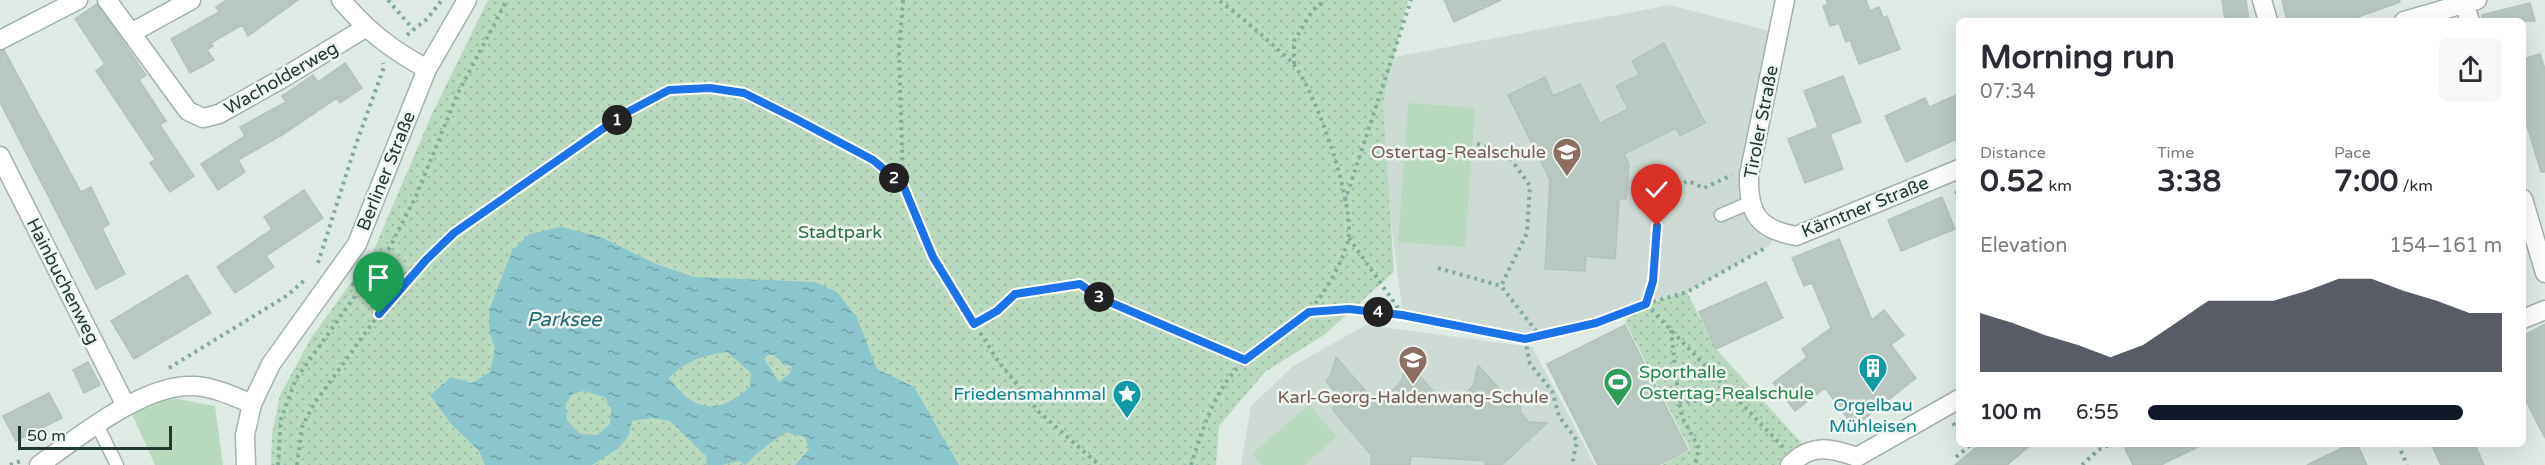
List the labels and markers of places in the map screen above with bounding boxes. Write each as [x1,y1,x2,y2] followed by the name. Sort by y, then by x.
[602,105,632,135] pin: 1
[1551,136,1583,178] school or university icon: Ostertag-Realschule
[1371,141,1546,163] place label: Ostertag-Realschule
[879,163,909,193] pin: 2
[1631,164,1682,226] pin
[353,252,404,314] pin
[1084,282,1114,312] pin: 3
[1363,297,1393,327] pin: 4
[1397,344,1429,386] school or university icon: Karl-Georg-Haldenwang-Schule
[1857,352,1889,394] building icon: Orgelbau Mühleisen
[1639,361,1814,404] place label: Sporthalle Ostertag-Realschule
[1602,366,1634,408] sports icon: Sporthalle Ostertag-Realschule
[1111,378,1143,420] place icon: Friedensmahnmal
[953,383,1106,405] place label: Friedensmahnmal
[1277,386,1549,408] place label: Karl-Georg-Haldenwang-Schule
[1829,394,1917,437] place label: Orgelbau Mühleisen

